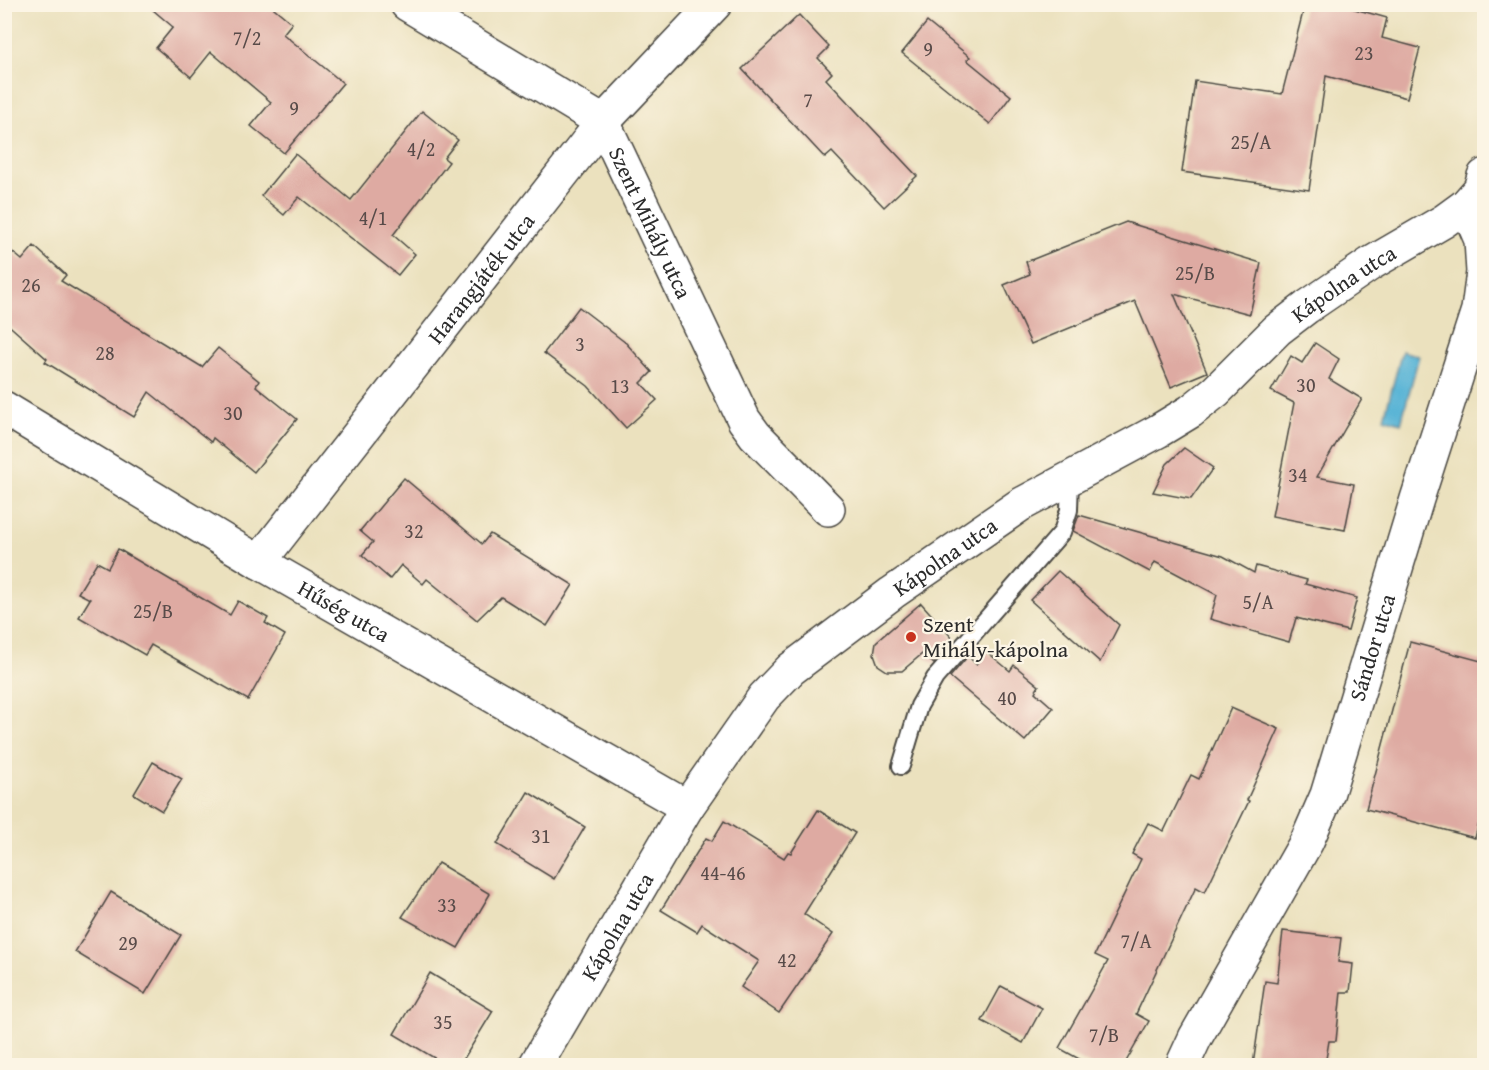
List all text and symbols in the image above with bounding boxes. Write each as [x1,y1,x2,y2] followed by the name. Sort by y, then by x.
[233,23,261,52] house number: 7/2
[923,34,933,63] house number: 9
[1354,38,1374,67] house number: 23
[803,85,813,114] house number: 7
[289,93,299,122] house number: 9
[1231,127,1271,156] house number: 25/A
[407,134,435,163] house number: 4/2
[601,141,700,304] street label: Szent Mihály utca
[359,203,387,232] house number: 4/1
[419,206,542,350] street label: Harangjáték utca
[1284,236,1402,330] street label: Kápolna utca
[1175,258,1215,287] house number: 25/B
[21,270,41,299] house number: 26
[575,329,585,358] house number: 3
[95,338,115,367] house number: 28
[1296,370,1316,399] house number: 30
[610,371,630,400] house number: 13
[223,398,243,427] house number: 30
[1288,460,1308,489] house number: 34
[886,509,1004,604] street label: Kápolna utca
[404,516,424,545] house number: 32
[292,572,397,650] street label: Hűség utca
[1242,587,1274,616] house number: 5/A
[1341,589,1403,705] street label: Sándor utca
[133,596,173,625] house number: 25/B
[923,608,1069,665] place label: Szent Mihály-kápolna
[904,630,918,644] marker: Szent Mihály-kápolna
[997,683,1017,712] house number: 40
[531,821,551,850] house number: 31
[700,858,746,887] house number: 44-46
[573,866,662,986] street label: Kápolna utca
[437,890,457,919] house number: 33
[1120,926,1152,955] house number: 7/A
[118,928,138,957] house number: 29
[777,945,797,974] house number: 42
[433,1007,453,1036] house number: 35
[1089,1020,1119,1049] house number: 7/B

